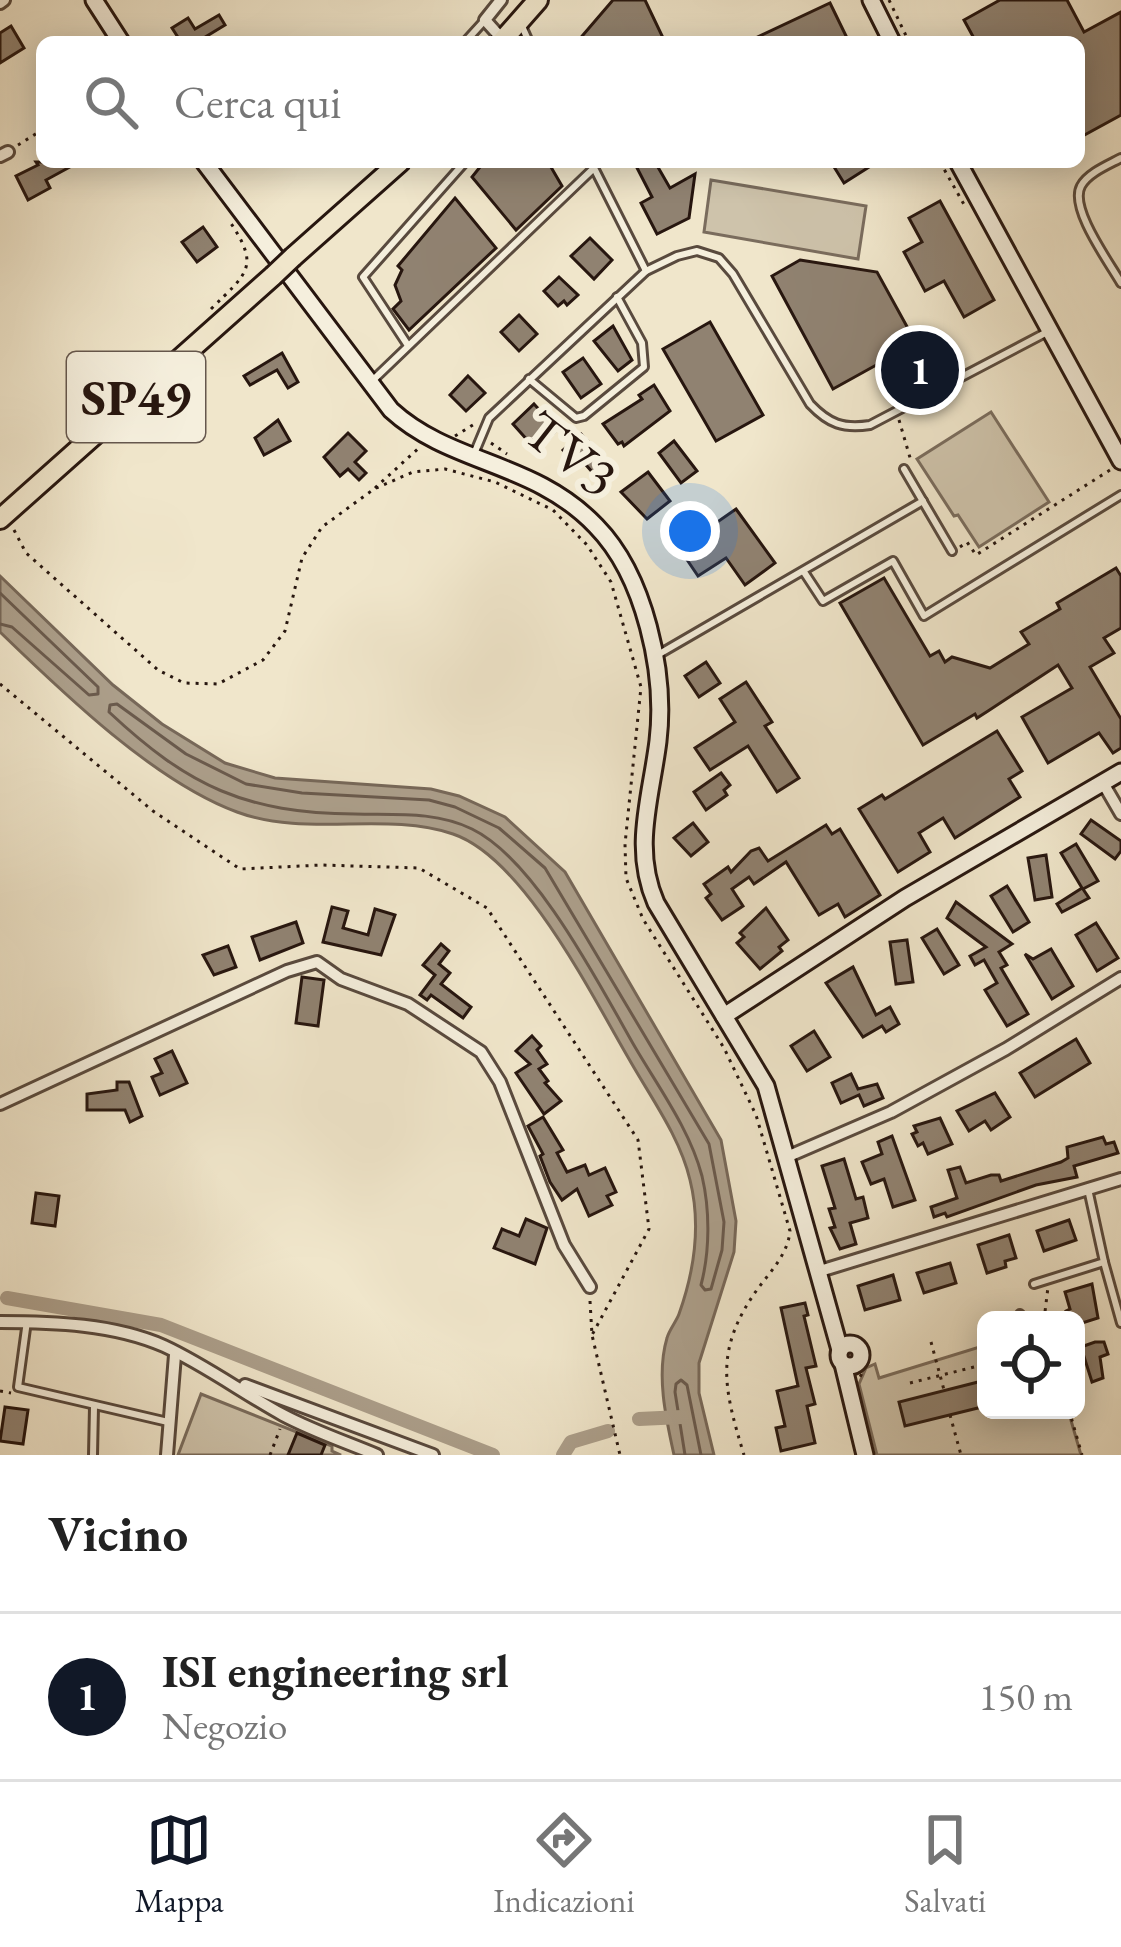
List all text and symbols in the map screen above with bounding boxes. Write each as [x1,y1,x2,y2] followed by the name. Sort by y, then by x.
[36,36,1085,168] search box
[78,69,144,135] icon: search
[174,73,341,131] text: Cerca qui
[881,325,959,415] pin: 1
[67,352,205,442] road number: SP49
[510,394,632,512] street label: TV3
[660,501,720,561] your location
[977,1311,1085,1419] map controls
[977,1311,1085,1419] button: locate
[48,1500,188,1566] text: Vicino
[162,1642,509,1700] text: ISI engineering srl
[77,1671,97,1722] text: 1
[979,1671,1073,1722] text: 150 m
[162,1700,287,1751] text: Negozio
[135,1807,224,1922] tab: Mappa
[493,1807,635,1922] tab: Indicazioni
[904,1807,986,1922] tab: Salvati

